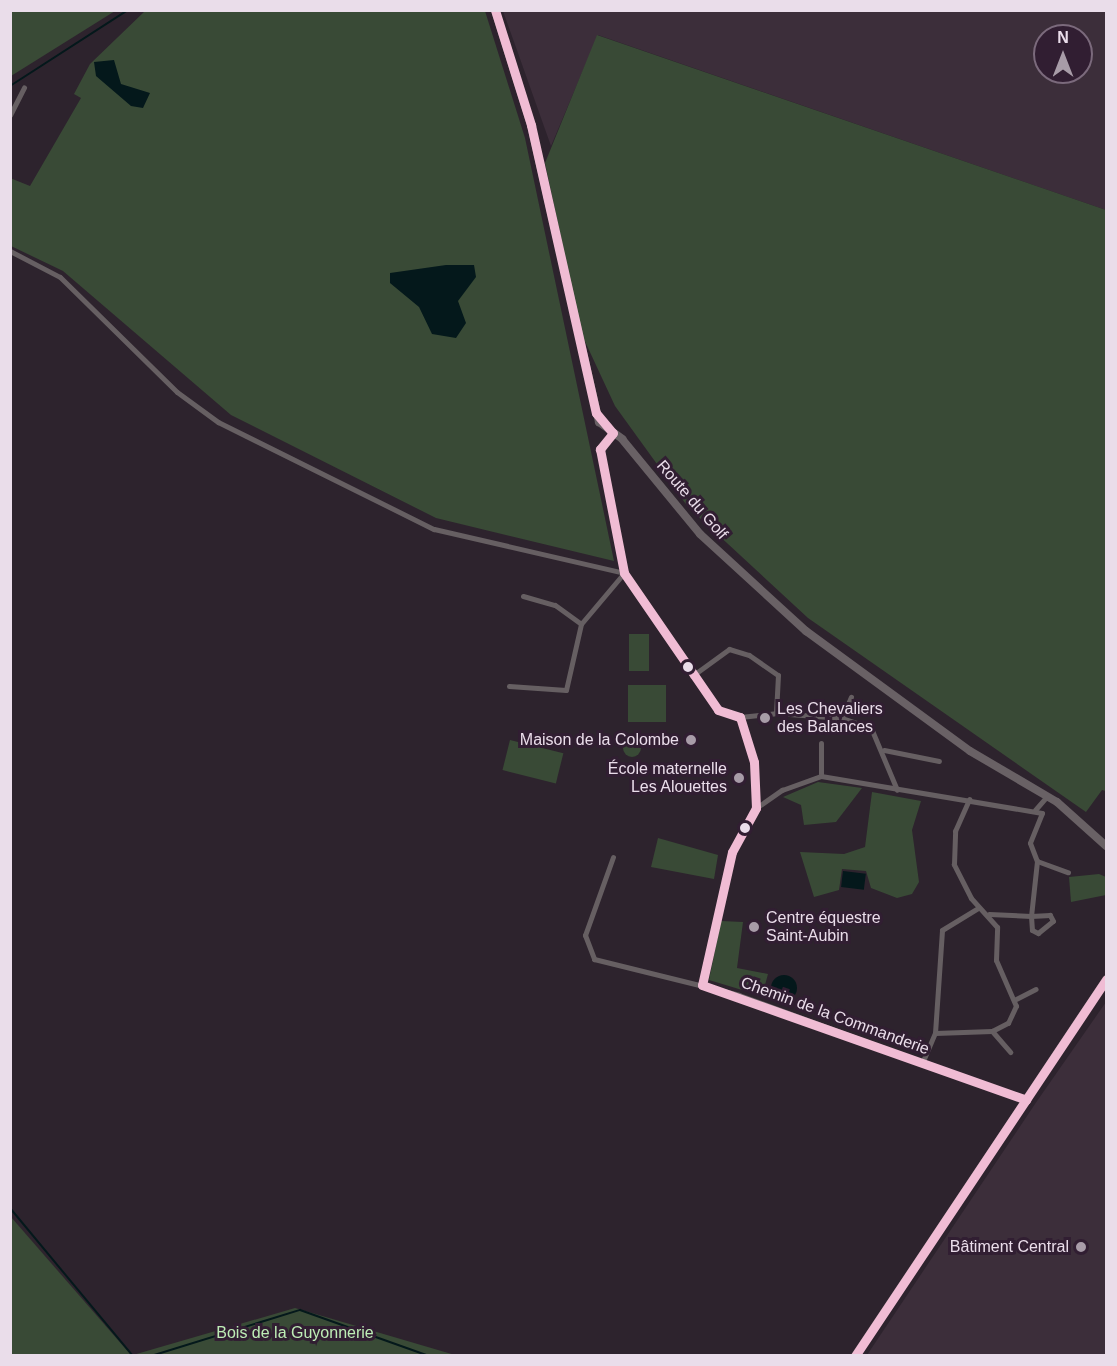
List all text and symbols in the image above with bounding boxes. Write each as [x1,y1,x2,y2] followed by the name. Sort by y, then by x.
[1033,24,1093,84] north arrow
[1057,29,1069,46] text: N
[652,456,732,544] street label: Route du Golf
[682,661,694,673] unlabelled marker
[777,699,883,737] place label: Les Chevaliers des Balances
[758,711,772,725] marker: Les Chevaliers des Balances
[520,730,679,750] place label: Maison de la Colombe
[684,733,698,747] marker: Maison de la Colombe
[608,759,727,797] place label: École maternelle Les Alouettes
[732,771,746,785] marker: École maternelle Les Alouettes
[739,822,751,834] unlabelled marker
[766,908,881,946] place label: Centre équestre Saint-Aubin
[747,920,761,934] marker: Centre équestre Saint-Aubin
[738,973,932,1059] street label: Chemin de la Commanderie
[950,1237,1069,1257] place label: Bâtiment Central
[1074,1240,1088,1254] marker: Bâtiment Central
[216,1323,374,1343] park label: Bois de la Guyonnerie

